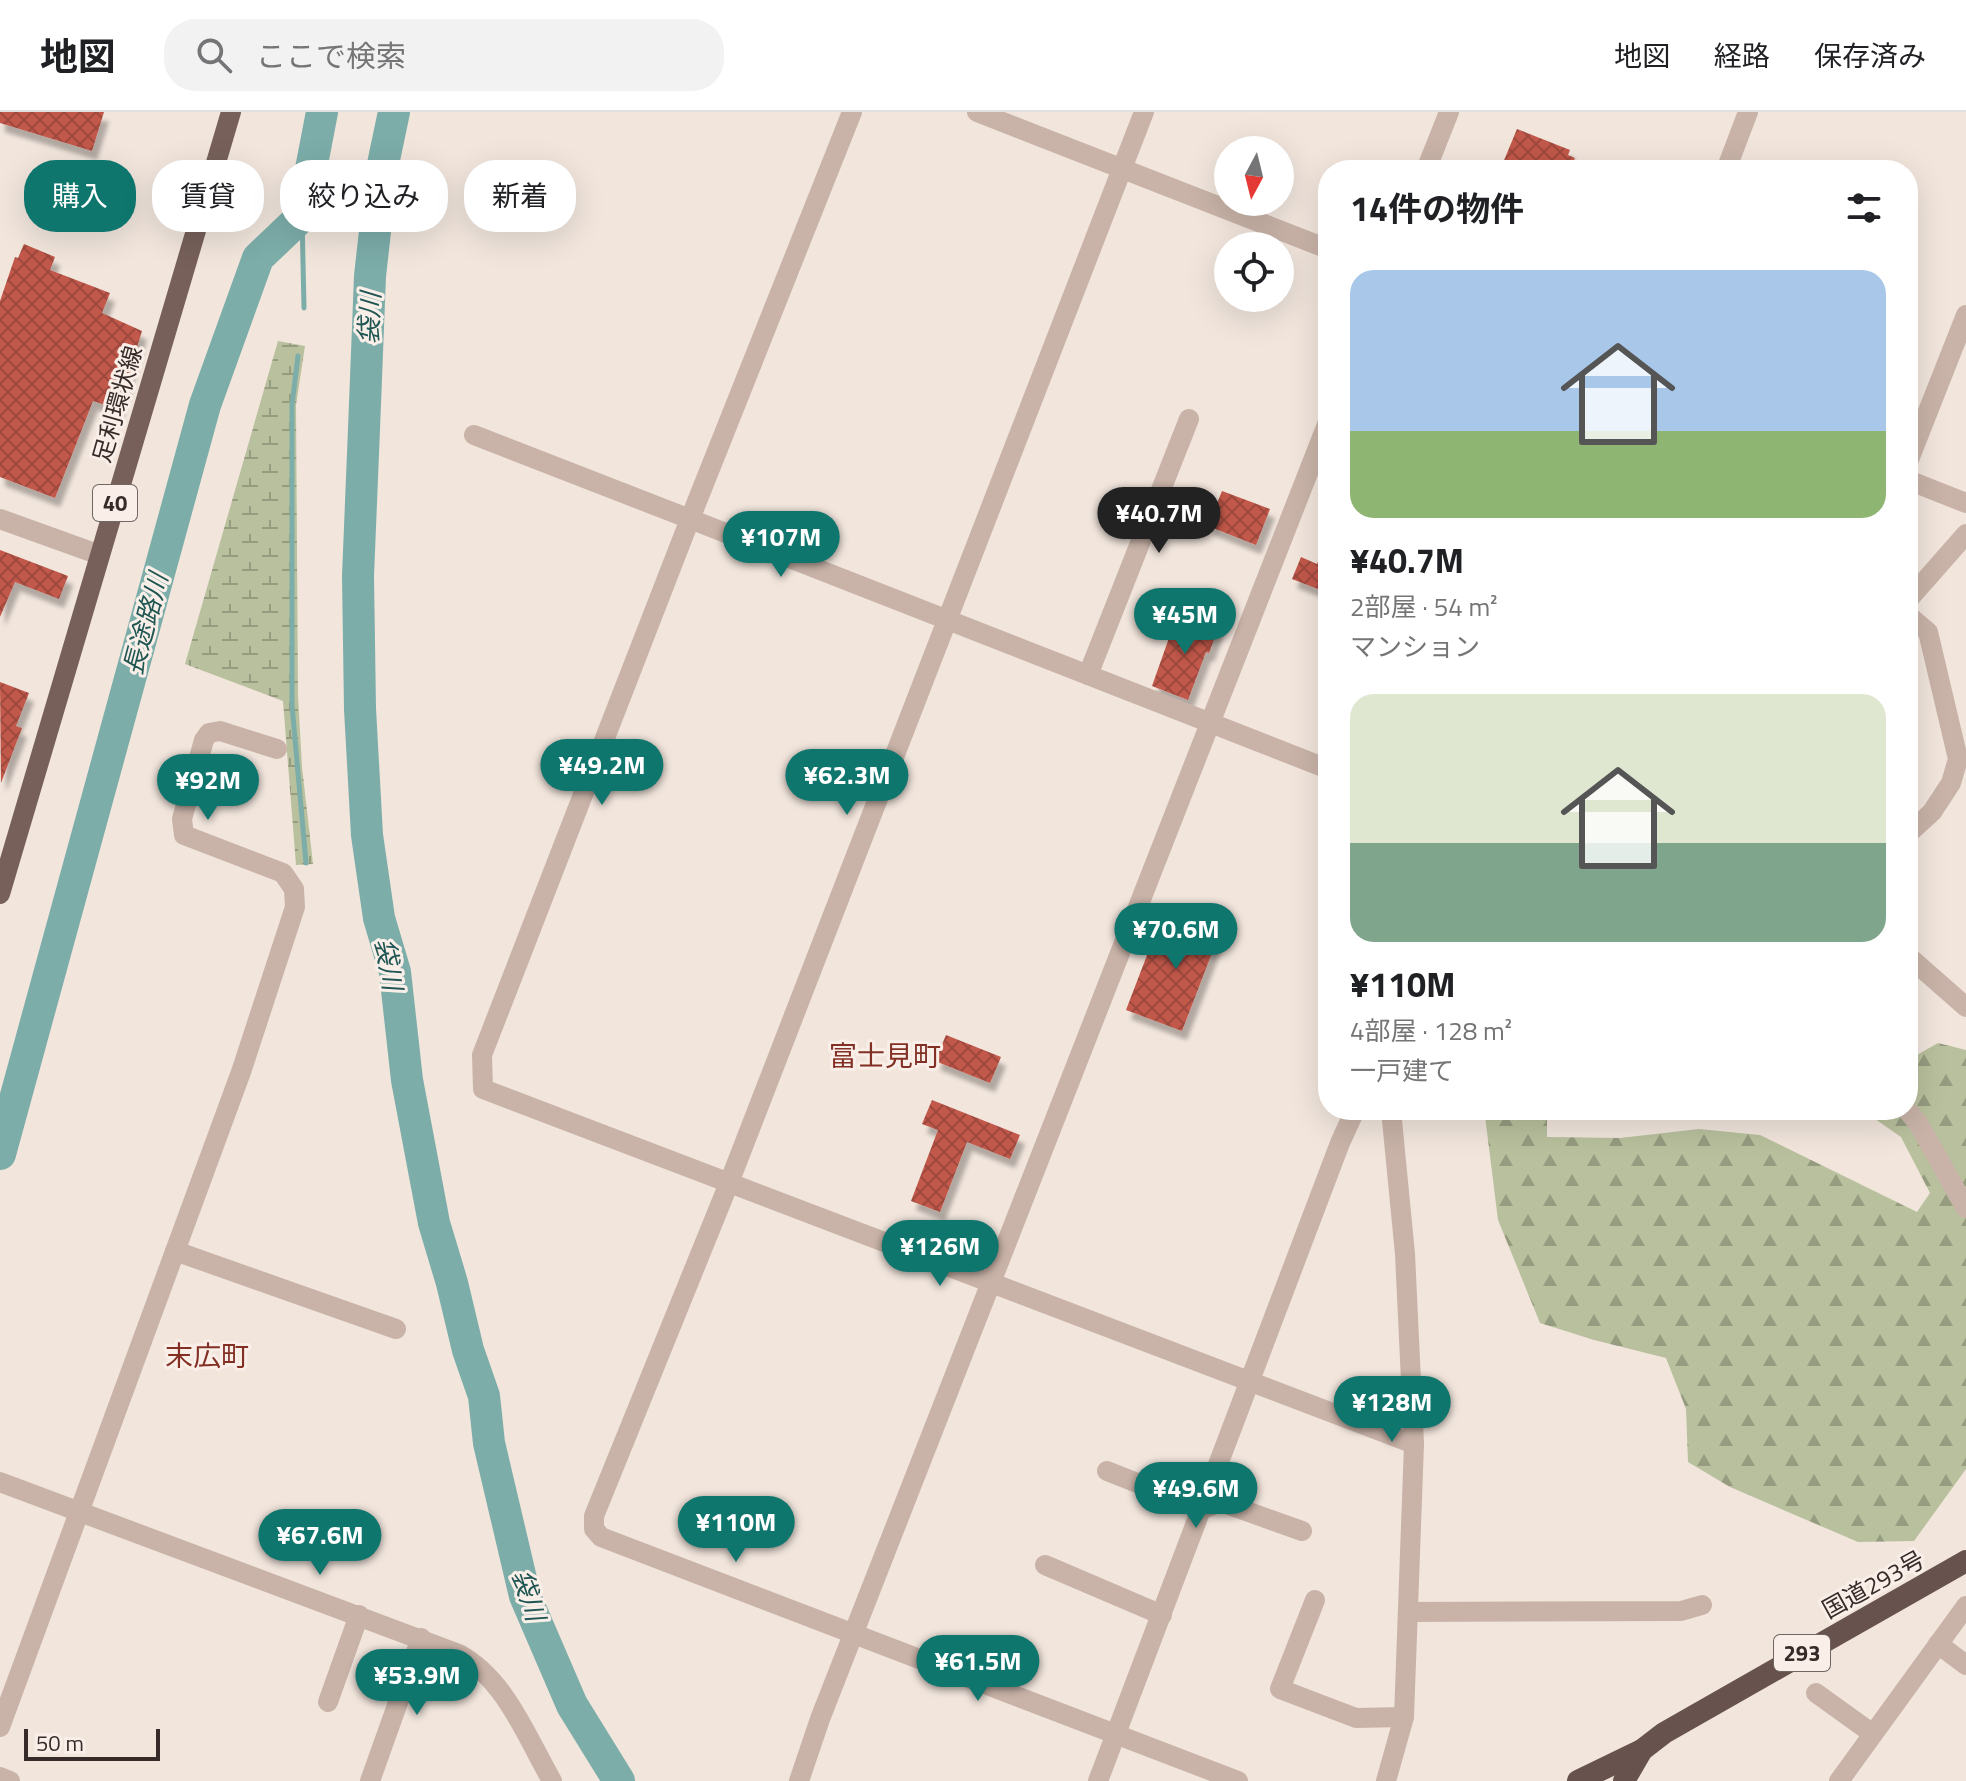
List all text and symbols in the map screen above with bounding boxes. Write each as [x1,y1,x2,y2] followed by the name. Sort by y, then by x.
[164,19,724,91] search box
[40,27,116,85] text: 地図
[192,33,236,77] icon: search
[256,33,406,79] text: ここで検索
[1614,34,1670,77] text: 地図
[1714,34,1770,77] text: 経路
[1814,34,1926,77] text: 保存済み
[1214,136,1294,216] north arrow
[1214,136,1294,312] map controls
[24,160,136,232] chip: 購入
[152,160,264,232] chip: 賃貸
[280,160,448,232] chip: 絞り込み
[464,160,576,232] chip: 新着
[1350,182,1524,234] text: 14件の物件
[1842,186,1886,230] icon: filters
[1214,232,1294,312] button: locate
[348,288,390,345] water label: 袋川
[1546,322,1690,466] icon: home
[83,341,151,467] street label: 足利環状線
[93,485,137,521] road number: 40
[1094,487,1224,555] pin: ¥40.7M
[1115,493,1203,532] text: ¥40.7M
[725,511,837,579] pin: ¥107M
[741,517,821,556] text: ¥107M
[1350,534,1464,586] text: ¥40.7M
[113,566,178,679] water label: 長途路川
[1350,587,1498,626] text: 2部屋 · 54 m²
[1138,588,1232,656] pin: ¥45M
[1152,594,1218,633] text: ¥45M
[1350,627,1480,666] text: マンション
[537,739,667,807] pin: ¥49.2M
[558,745,646,784] text: ¥49.2M
[1546,746,1690,890] icon: home
[782,749,912,817] pin: ¥62.3M
[161,754,255,822] pin: ¥92M
[803,755,891,794] text: ¥62.3M
[175,760,241,799] text: ¥92M
[1111,903,1241,971] pin: ¥70.6M
[1132,909,1220,948] text: ¥70.6M
[365,935,413,996] water label: 袋川
[1350,958,1455,1010] text: ¥110M
[1350,1011,1512,1050] text: 4部屋 · 128 m²
[829,1034,941,1077] district label: 富士見町
[1350,1051,1454,1090] text: 一戸建て
[884,1220,996,1288] pin: ¥126M
[900,1226,980,1265] text: ¥126M
[165,1334,249,1377] district label: 末広町
[1336,1376,1448,1444] pin: ¥128M
[1352,1382,1432,1421] text: ¥128M
[1131,1462,1261,1530] pin: ¥49.6M
[1152,1468,1240,1507] text: ¥49.6M
[680,1496,792,1564] pin: ¥110M
[696,1502,776,1541] text: ¥110M
[255,1509,385,1577] pin: ¥67.6M
[276,1515,364,1554] text: ¥67.6M
[1815,1541,1931,1627] street label: 国道293号
[502,1564,557,1629] water label: 袋川
[913,1635,1043,1703] pin: ¥61.5M
[1774,1635,1830,1671] road number: 293
[934,1641,1022,1680] text: ¥61.5M
[352,1649,482,1717] pin: ¥53.9M
[373,1655,461,1694] text: ¥53.9M
[24,1725,160,1761] scale bar
[36,1726,84,1760] text: 50 m

